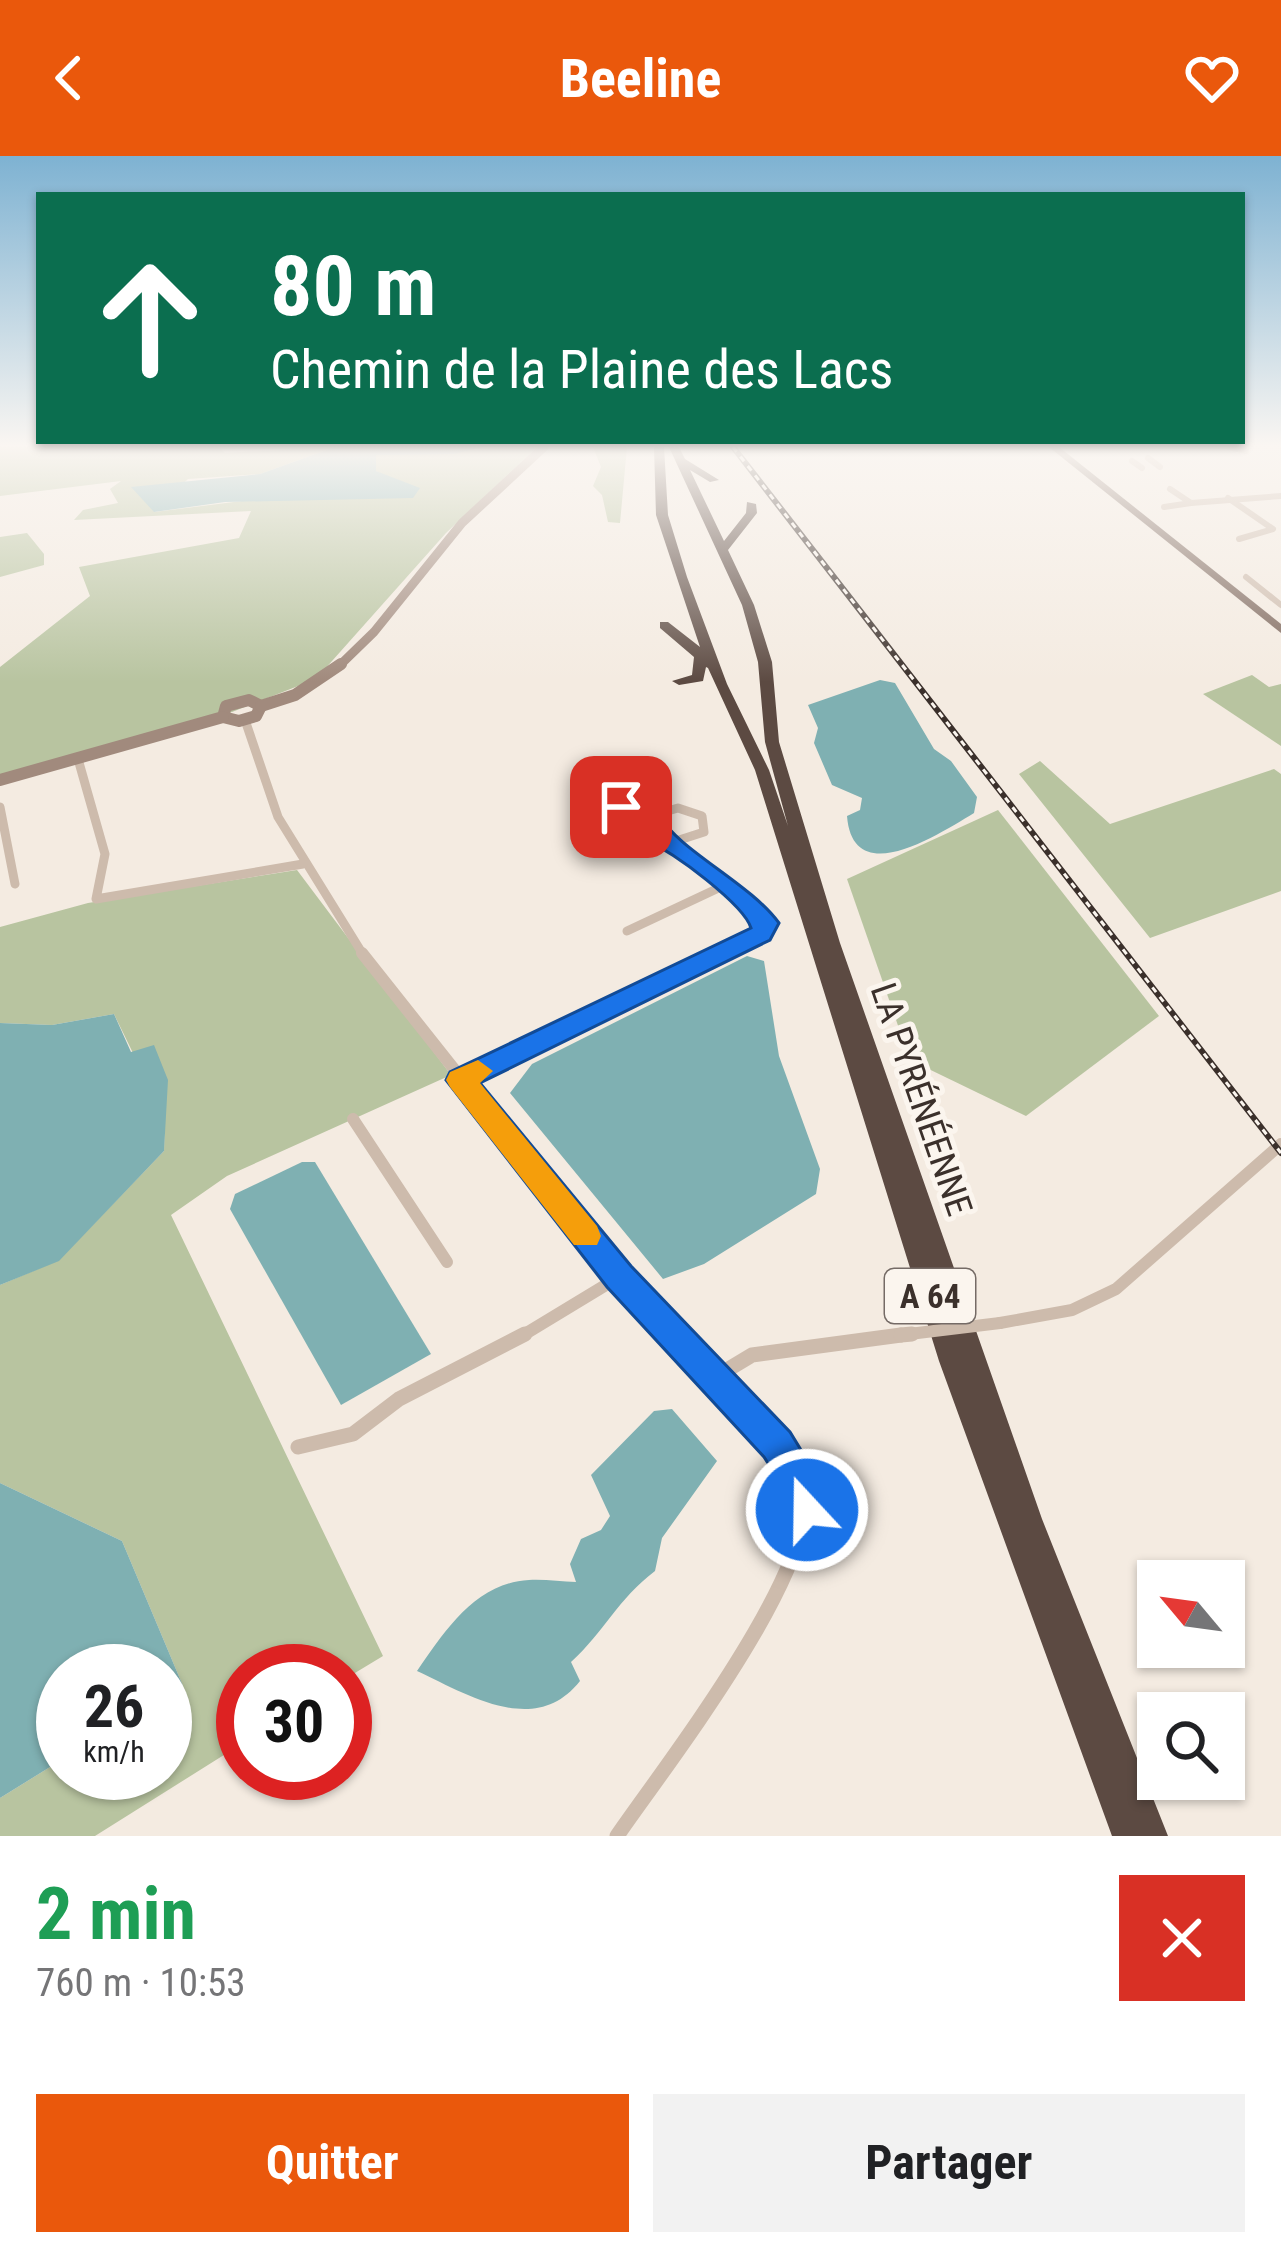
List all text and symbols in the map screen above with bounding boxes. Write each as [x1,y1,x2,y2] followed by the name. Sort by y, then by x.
[36,45,102,111] icon: back
[1179,45,1245,111] icon: heart
[560,47,721,110] text: Beeline
[270,237,437,336] text: 80 m
[72,240,228,396] icon: ahead
[270,338,893,401] text: Chemin de la Plaine des Lacs
[570,756,672,858] pin
[588,774,654,840] icon: arrive
[862,977,981,1221] street label: LA PYRÉNÉENNE
[885,1269,975,1323] road number: A 64
[744,1447,870,1573] position arrow
[1137,1560,1245,1668] north arrow
[1137,1560,1245,1800] map controls
[216,1644,372,1800] speed limit sign: 30
[84,1671,144,1742] text: 26
[1137,1692,1245,1800] button: search
[83,1734,145,1769] text: km/h
[36,1872,196,1957] text: 2 min
[1119,1875,1245,2001] button: close
[36,1960,246,2006] text: 760 m · 10:53
[36,2094,629,2232] button: Quitter
[653,2094,1245,2232] button: Partager

